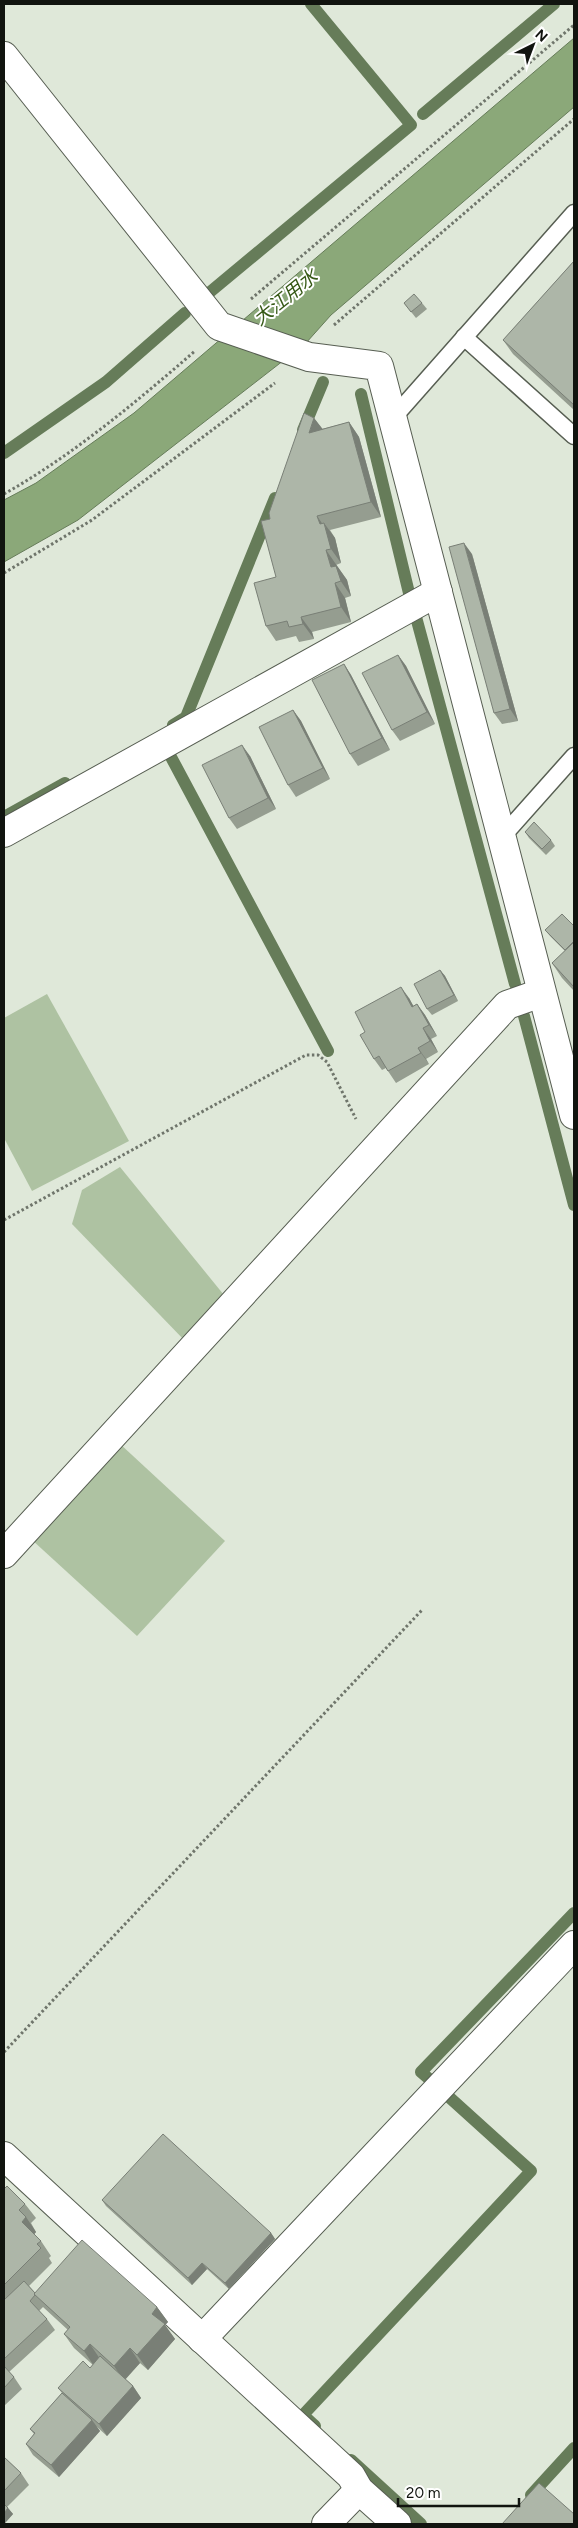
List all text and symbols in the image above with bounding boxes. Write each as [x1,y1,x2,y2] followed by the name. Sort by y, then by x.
[508,20,558,70] north arrow
[532,26,551,46] text: N
[249,263,324,330] water label: 大江用水
[398,2476,519,2508] scale bar
[406,2484,440,2502] text: 20 m

